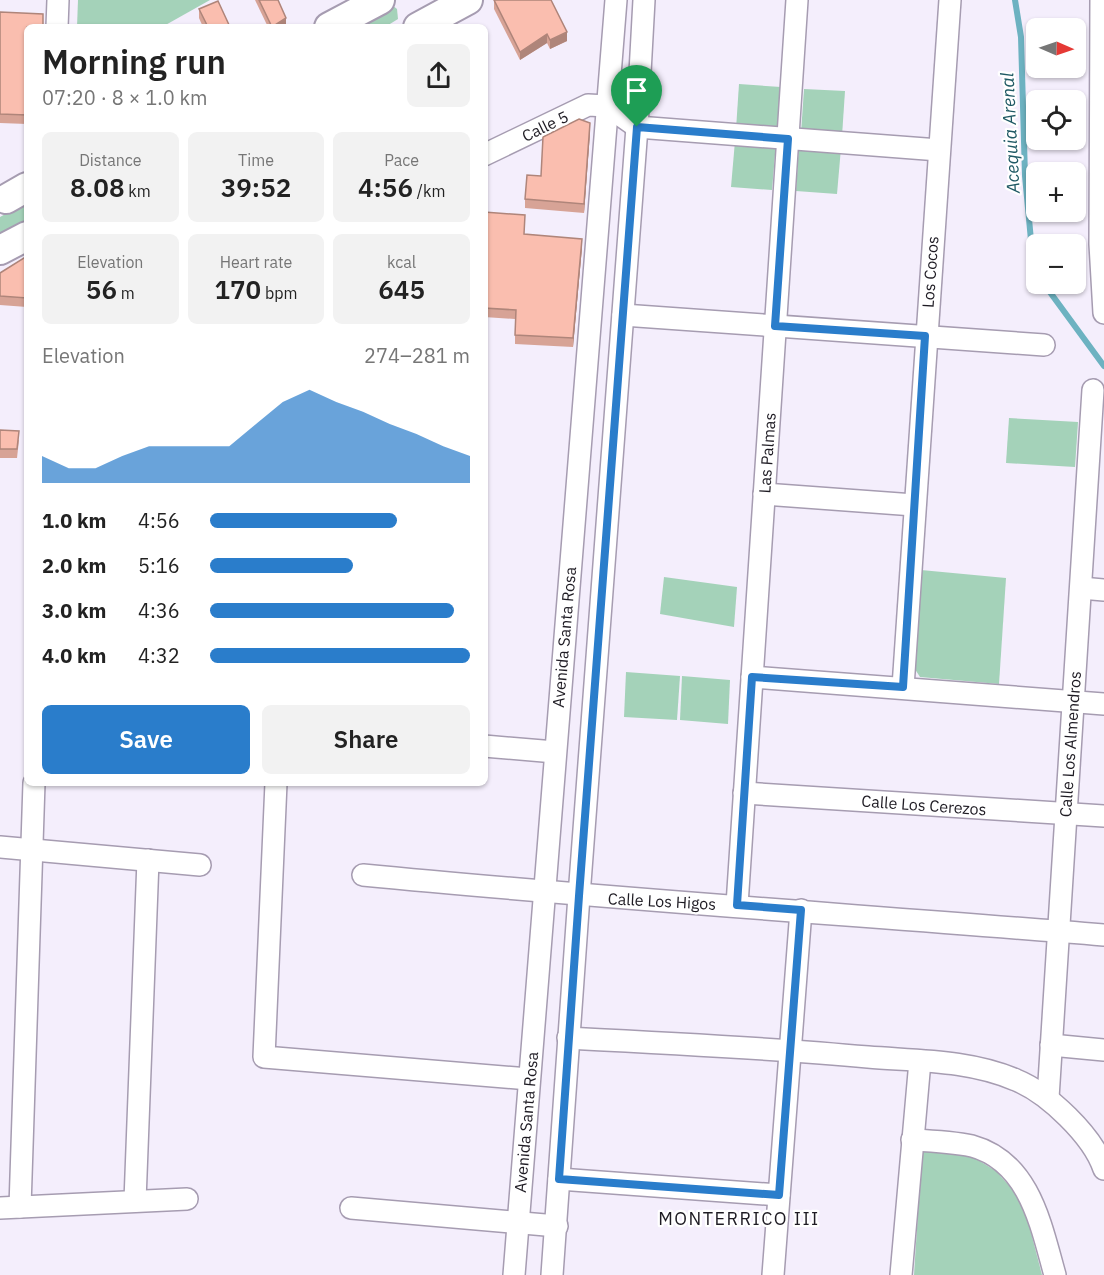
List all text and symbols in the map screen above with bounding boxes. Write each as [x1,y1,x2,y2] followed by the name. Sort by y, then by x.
[1026,18,1086,78] north arrow
[1026,18,1086,294] map controls
[42,40,226,83] text: Morning run
[407,44,470,107] button: share
[611,65,662,127] pin
[995,72,1025,195] water label: Acequia Arenal
[620,74,653,107] icon: arrive
[42,84,207,111] text: 07:20 · 8 × 1.0 km
[1026,90,1086,150] button: locate
[518,106,572,146] street label: Calle 5
[79,150,142,170] text: Distance
[238,150,274,170] text: Time
[384,150,419,170] text: Pace
[1026,162,1086,222] button: +
[70,170,125,204] text: 8.08
[221,170,291,204] text: 39:52
[358,170,413,204] text: 4:56
[125,181,151,201] text: km
[413,181,445,201] text: /km
[1026,234,1086,294] button: −
[918,235,942,309] street label: Los Cocos
[77,252,143,272] text: Elevation
[220,252,292,272] text: Heart rate
[387,252,416,272] text: kcal
[86,272,117,306] text: 56
[214,272,261,306] text: 170
[378,272,425,306] text: 645
[117,283,135,303] text: m
[261,283,298,303] text: bpm
[42,342,125,369] text: Elevation
[364,342,470,369] text: 274–281 m
[754,412,780,494] street label: Las Palmas
[42,507,106,534] text: 1.0 km
[138,507,180,534] text: 4:56
[42,552,106,579] text: 2.0 km
[138,552,180,579] text: 5:16
[548,565,580,708] street label: Avenida Santa Rosa
[42,597,106,624] text: 3.0 km
[138,597,180,624] text: 4:36
[42,642,106,669] text: 4.0 km
[138,642,180,669] text: 4:32
[1055,670,1085,818] street label: Calle Los Almendros
[42,705,250,774] button: Save
[262,705,470,774] button: Share
[861,791,987,819] street label: Calle Los Cerezos
[607,888,717,914] street label: Calle Los Higos
[510,1050,542,1193] street label: Avenida Santa Rosa
[658,1207,820,1230] district label: MONTERRICO III

